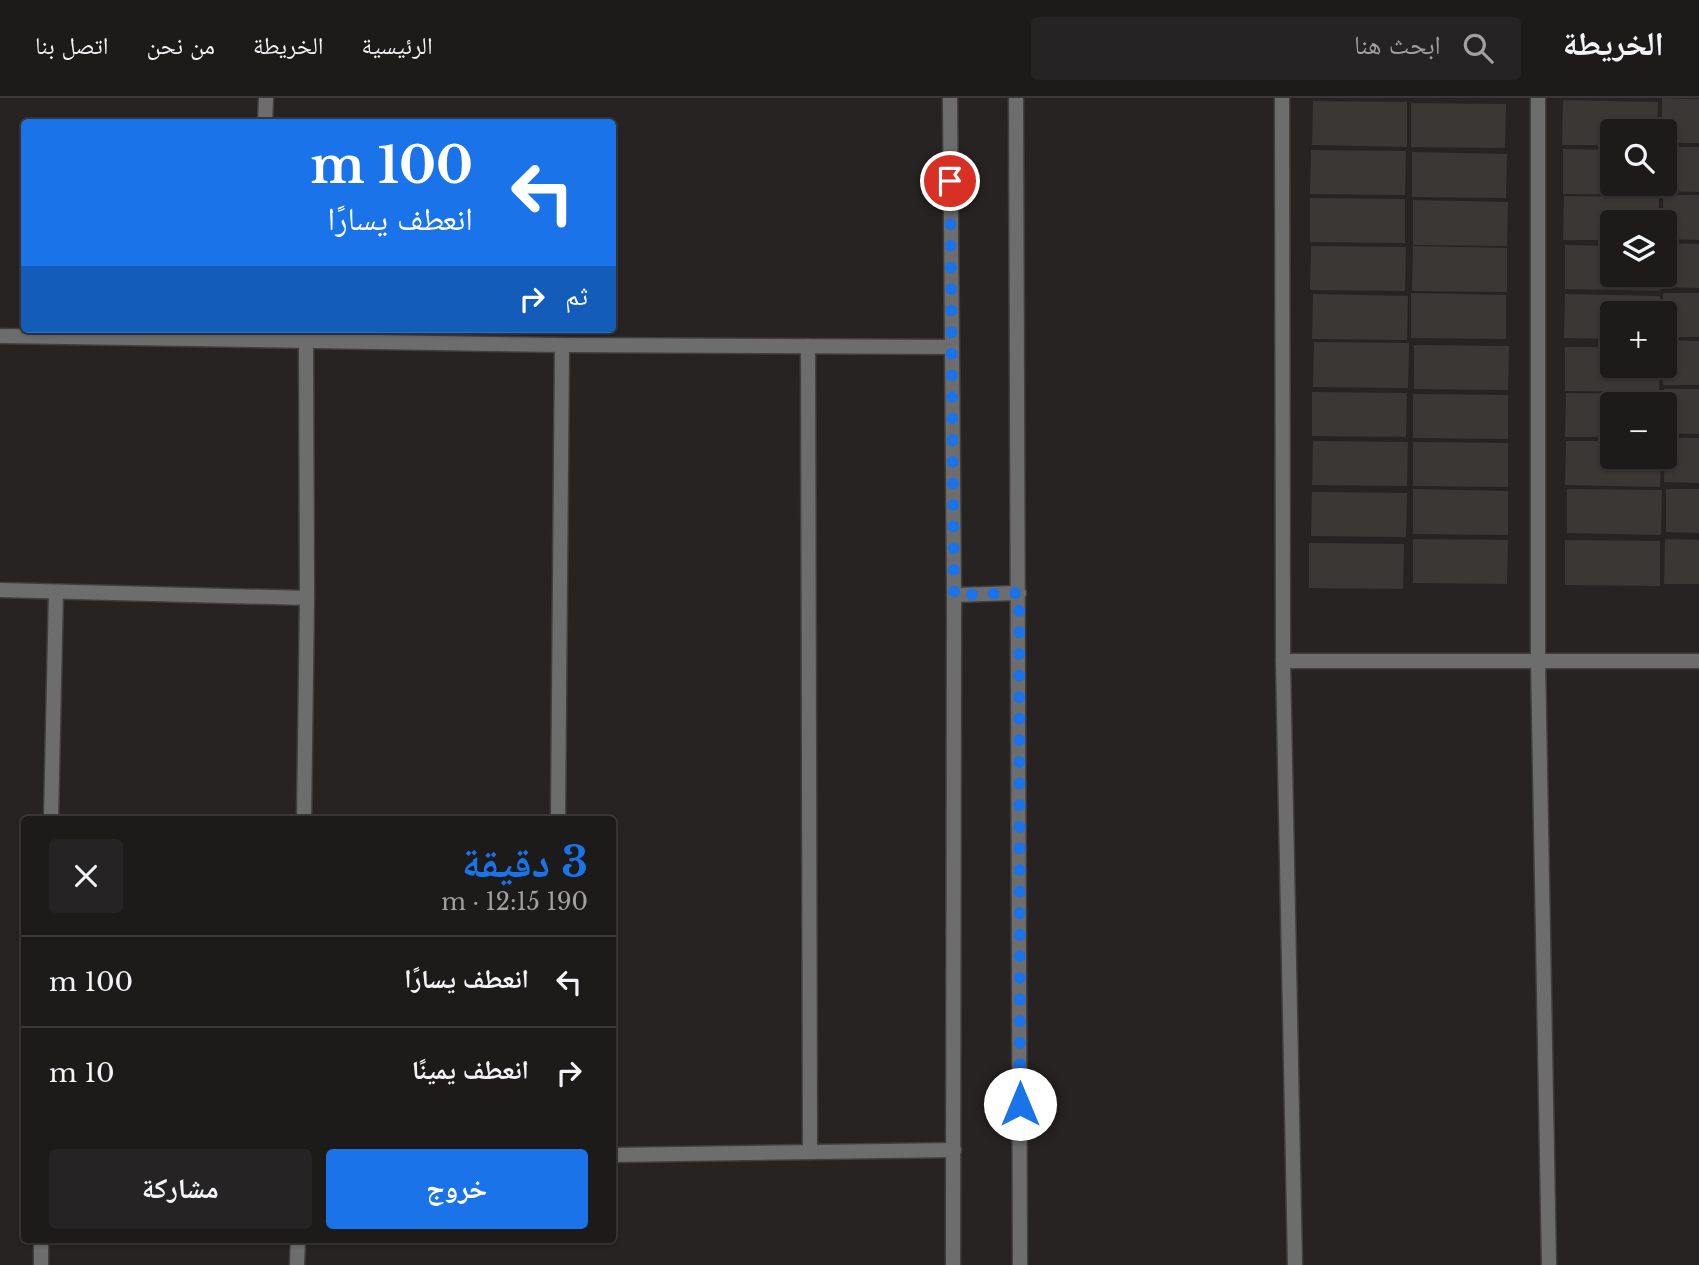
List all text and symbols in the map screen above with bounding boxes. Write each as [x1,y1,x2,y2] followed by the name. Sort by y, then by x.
[1031,17,1521,80] search box
[1563,23,1664,64] text: الخريطة
[1354,29,1441,61] text: ابحث هنا
[1459,29,1497,67] icon: search
[35,31,108,60] text: اتصل بنا
[146,31,215,60] text: من نحن
[253,31,324,60] text: الخريطة
[362,31,433,60] text: الرئيسية
[1600,119,1677,469] map controls
[1600,119,1677,196] button: search
[310,135,473,196] text: 100 m
[497,147,588,238] icon: left
[920,151,980,211] pin
[931,162,969,200] icon: arrive
[328,199,473,239] text: انعطف يسارًا
[1600,210,1677,287] button: layers
[513,280,551,318] icon: right
[565,280,588,312] text: ثم
[1600,301,1677,378] button: +
[1600,392,1677,469] button: −
[462,836,588,888] text: 3 دقيقة
[49,839,123,913] button: close
[441,888,588,916] text: 190 m · 12:15
[404,963,529,995] text: انعطف يسارًا
[550,963,588,1001] icon: left
[49,966,133,998] text: 100 m
[412,1054,529,1086] text: انعطف يمينًا
[550,1054,588,1092] icon: right
[49,1057,115,1089] text: 10 m
[983,1067,1057,1141] position arrow
[49,1149,312,1229] button: مشاركة
[326,1149,588,1229] button: خروج

